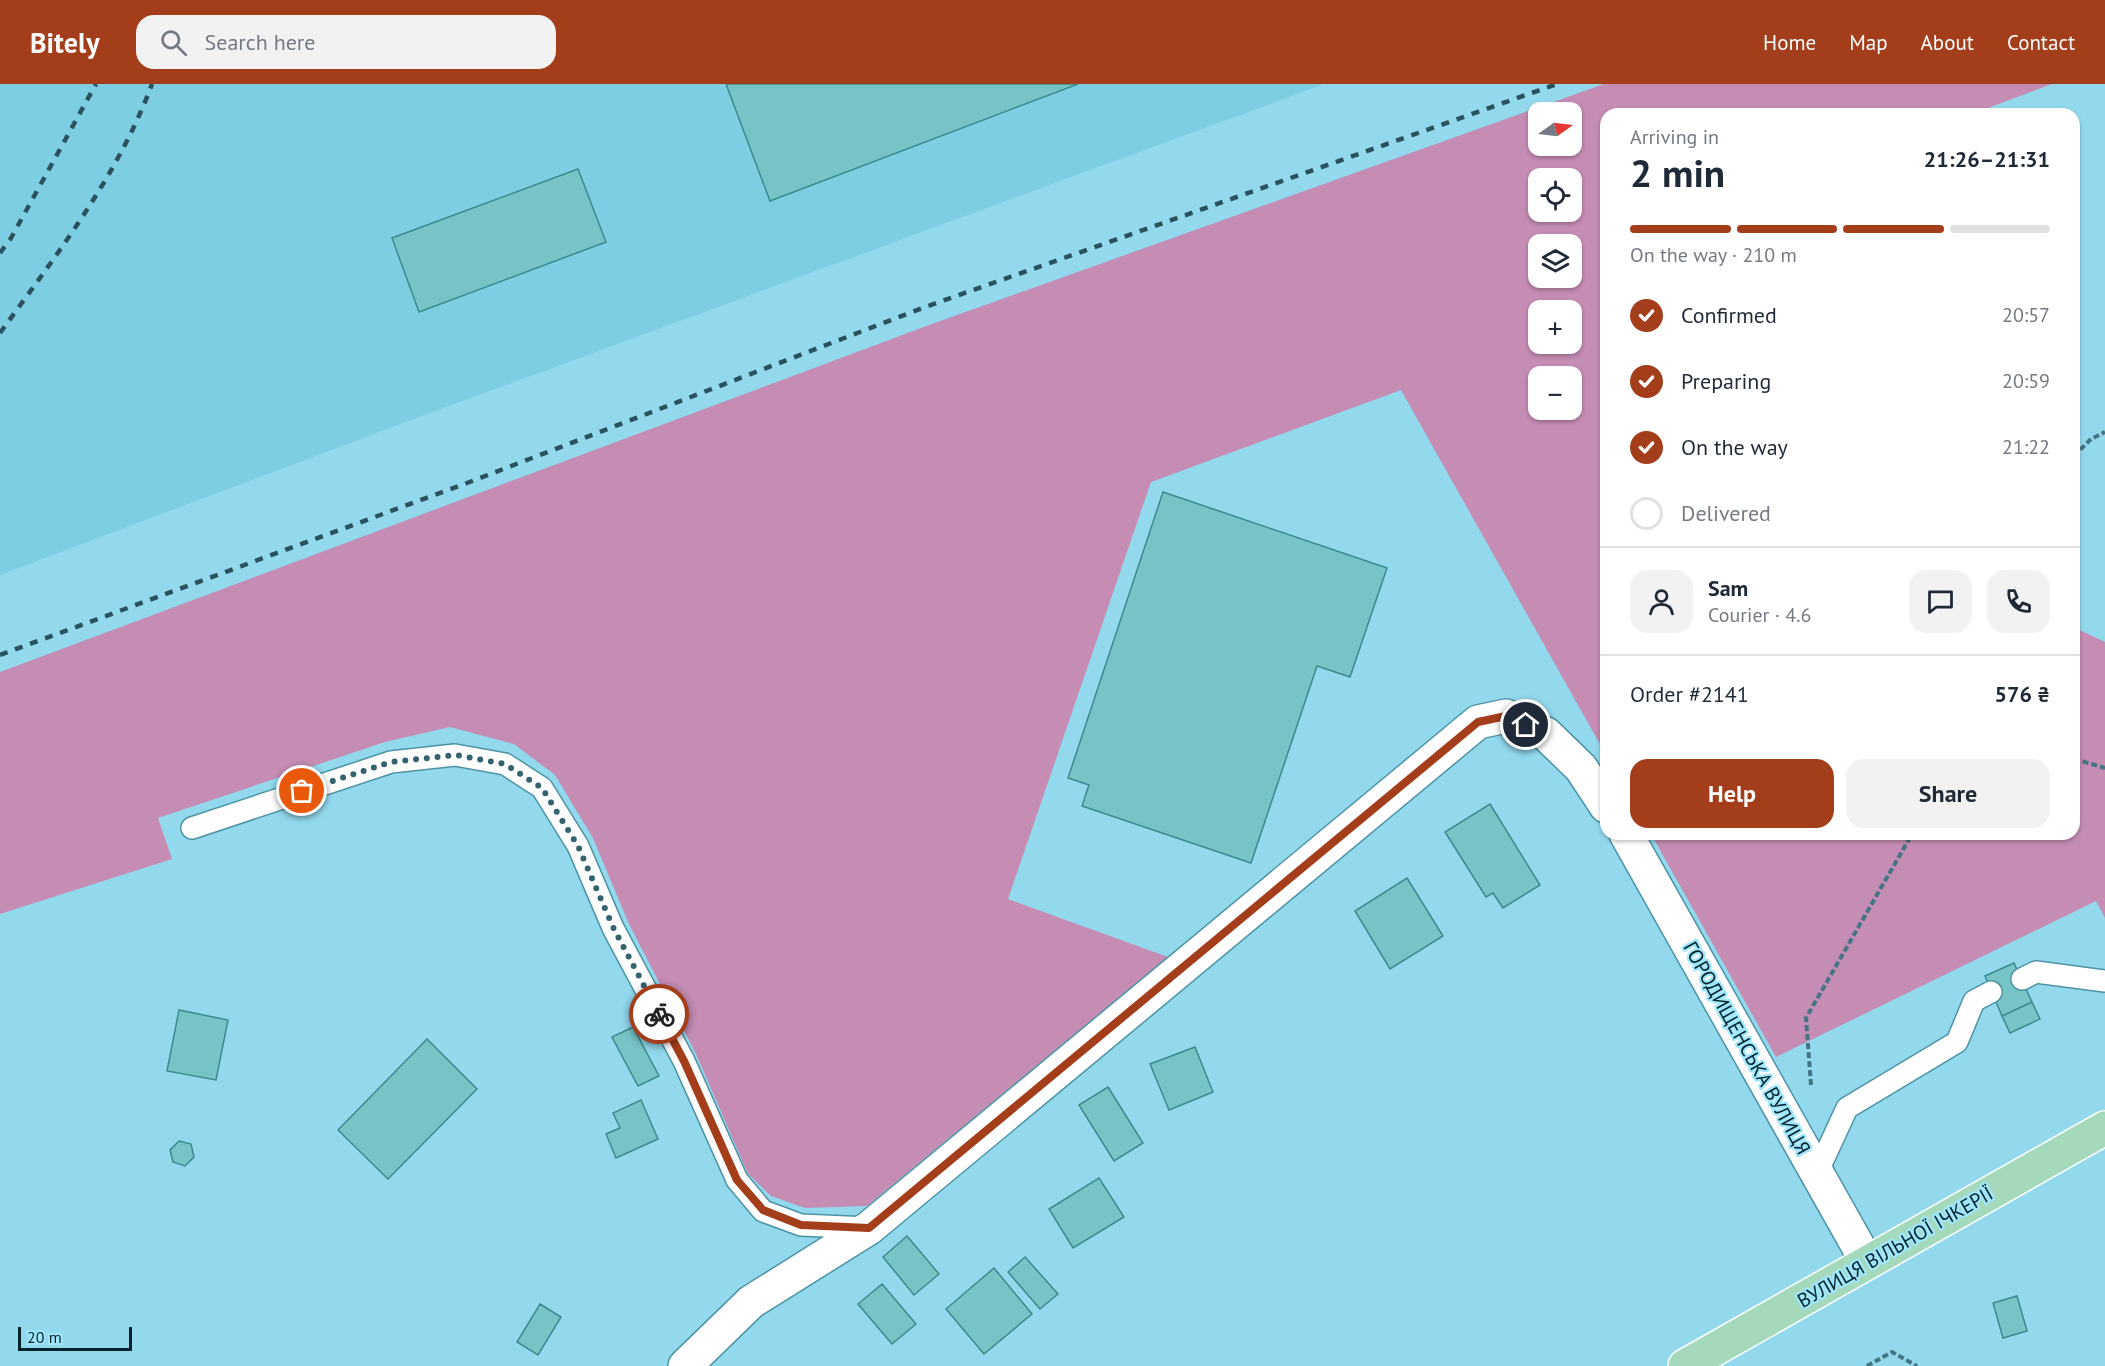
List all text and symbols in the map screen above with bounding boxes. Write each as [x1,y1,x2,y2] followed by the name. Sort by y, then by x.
[136,15,556,69] search box
[30,24,100,61] text: Bitely
[157,26,190,59] icon: search
[205,28,316,56] text: Search here
[1763,29,1816,56] text: Home
[1849,29,1888,56] text: Map
[1921,29,1974,56] text: About
[2007,29,2075,56] text: Contact
[1528,102,1582,156] north arrow
[1528,102,1582,420] map controls
[1630,124,1719,150] text: Arriving in
[1924,145,2050,173] text: 21:26–21:31
[1630,147,1725,198] text: 2 min
[1528,168,1582,222] button: locate
[1528,234,1582,288] button: layers
[1630,242,1797,268] text: On the way · 210 m
[1630,299,1663,332] icon: check
[1528,300,1582,354] button: +
[1681,301,1777,329] text: Confirmed
[2002,302,2050,328] text: 20:57
[1630,365,1663,398] icon: check
[1528,366,1582,420] button: −
[1681,367,1771,395] text: Preparing
[2002,368,2050,394] text: 20:59
[1630,431,1663,464] icon: check
[1681,433,1788,461] text: On the way
[2002,434,2050,460] text: 21:22
[1681,499,1771,527] text: Delivered
[1630,570,1693,633] button: person
[1909,570,1972,633] button: chat
[1987,570,2050,633] button: phone
[1708,574,1748,602] text: Sam
[1708,602,1811,628] text: Courier · 4.6
[1630,680,1749,708] text: Order #2141
[1995,680,2050,708] text: 576 ₴
[1500,699,1551,750] pin
[1509,708,1542,741] icon: home
[1630,759,1834,828] button: Help
[1846,759,2050,828] button: Share
[276,765,327,816] pin
[285,774,318,807] icon: bag
[1678,937,1816,1159] street label: ГОРОДИЩЕНСЬКА ВУЛИЦЯ
[629,984,689,1044] courier
[643,998,676,1031] icon: bike
[1792,1180,1998,1314] street label: ВУЛИЦЯ ВІЛЬНОЇ ІЧКЕРІЇ
[18,1324,132,1352] scale bar
[27,1327,62,1347] text: 20 m

